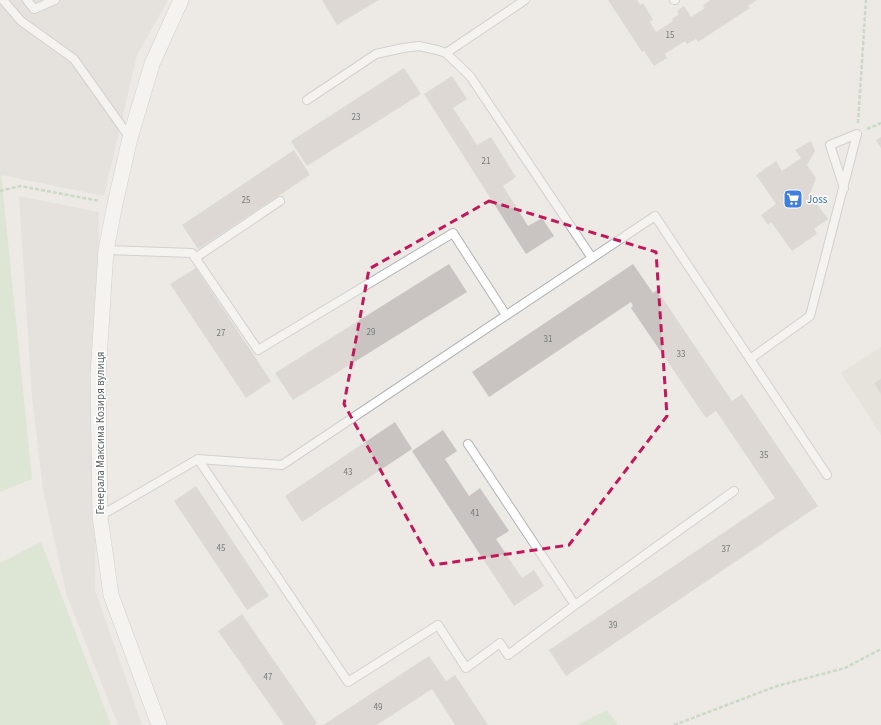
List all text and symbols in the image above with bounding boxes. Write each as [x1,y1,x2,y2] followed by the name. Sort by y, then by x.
[666,29,675,42] house number: 15
[352,111,361,124] house number: 23
[482,155,490,168] house number: 21
[782,188,804,210] supermarket icon: Joss
[807,192,828,207] place label: Joss
[242,194,251,207] house number: 25
[367,326,376,339] house number: 29
[217,327,226,340] house number: 27
[544,333,552,346] house number: 31
[677,348,686,361] house number: 33
[93,352,108,514] street label: Генерала Максима Козиря вулиця
[760,449,769,462] house number: 35
[344,466,353,479] house number: 43
[471,507,479,520] house number: 41
[217,542,226,555] house number: 45
[722,543,731,556] house number: 37
[609,619,618,632] house number: 39
[264,671,273,684] house number: 47
[374,701,383,714] house number: 49

